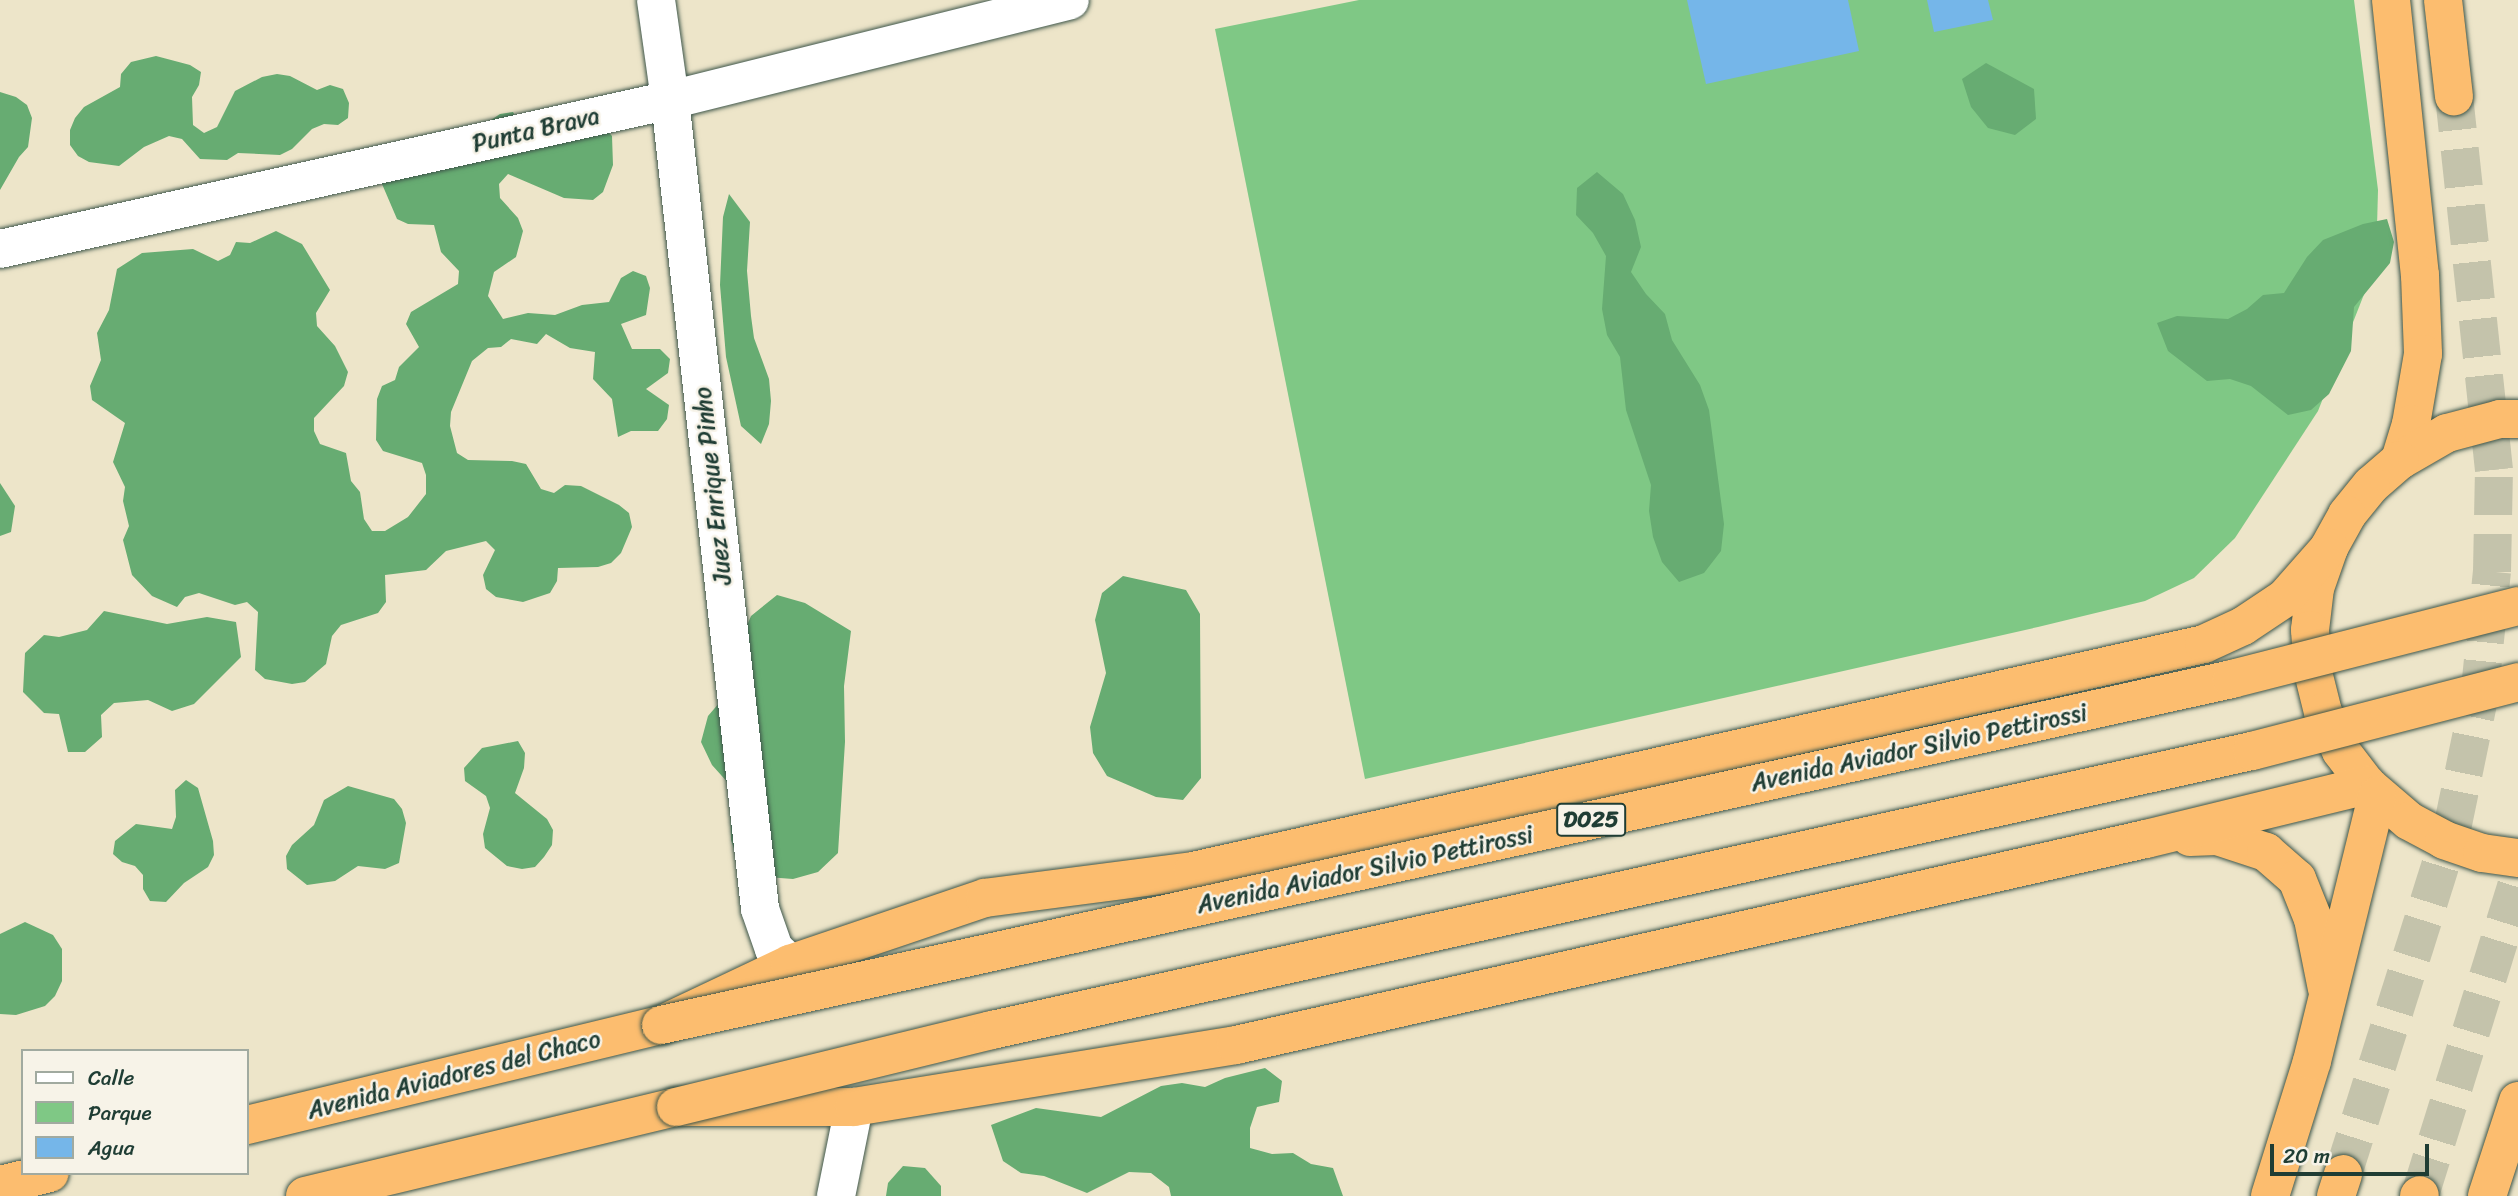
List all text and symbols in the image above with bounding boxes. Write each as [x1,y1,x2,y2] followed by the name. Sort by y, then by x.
[470,101,602,159] street label: Punta Brava
[688,386,738,586] street label: Juez Enrique Pinho
[1748,698,2090,798] street label: Avenida Aviador Silvio Pettirossi
[1556,800,1626,840] road number: D025
[1194,820,1536,920] street label: Avenida Aviador Silvio Pettirossi
[304,1025,604,1125] street label: Avenida Aviadores del Chaco
[21,1049,248,1175] legend
[88,1059,134,1097] text: Calle
[88,1094,152,1132] text: Parque
[88,1129,134,1167] text: Agua
[2273,1130,2432,1174] scale bar
[2283,1137,2330,1175] text: 20 m

